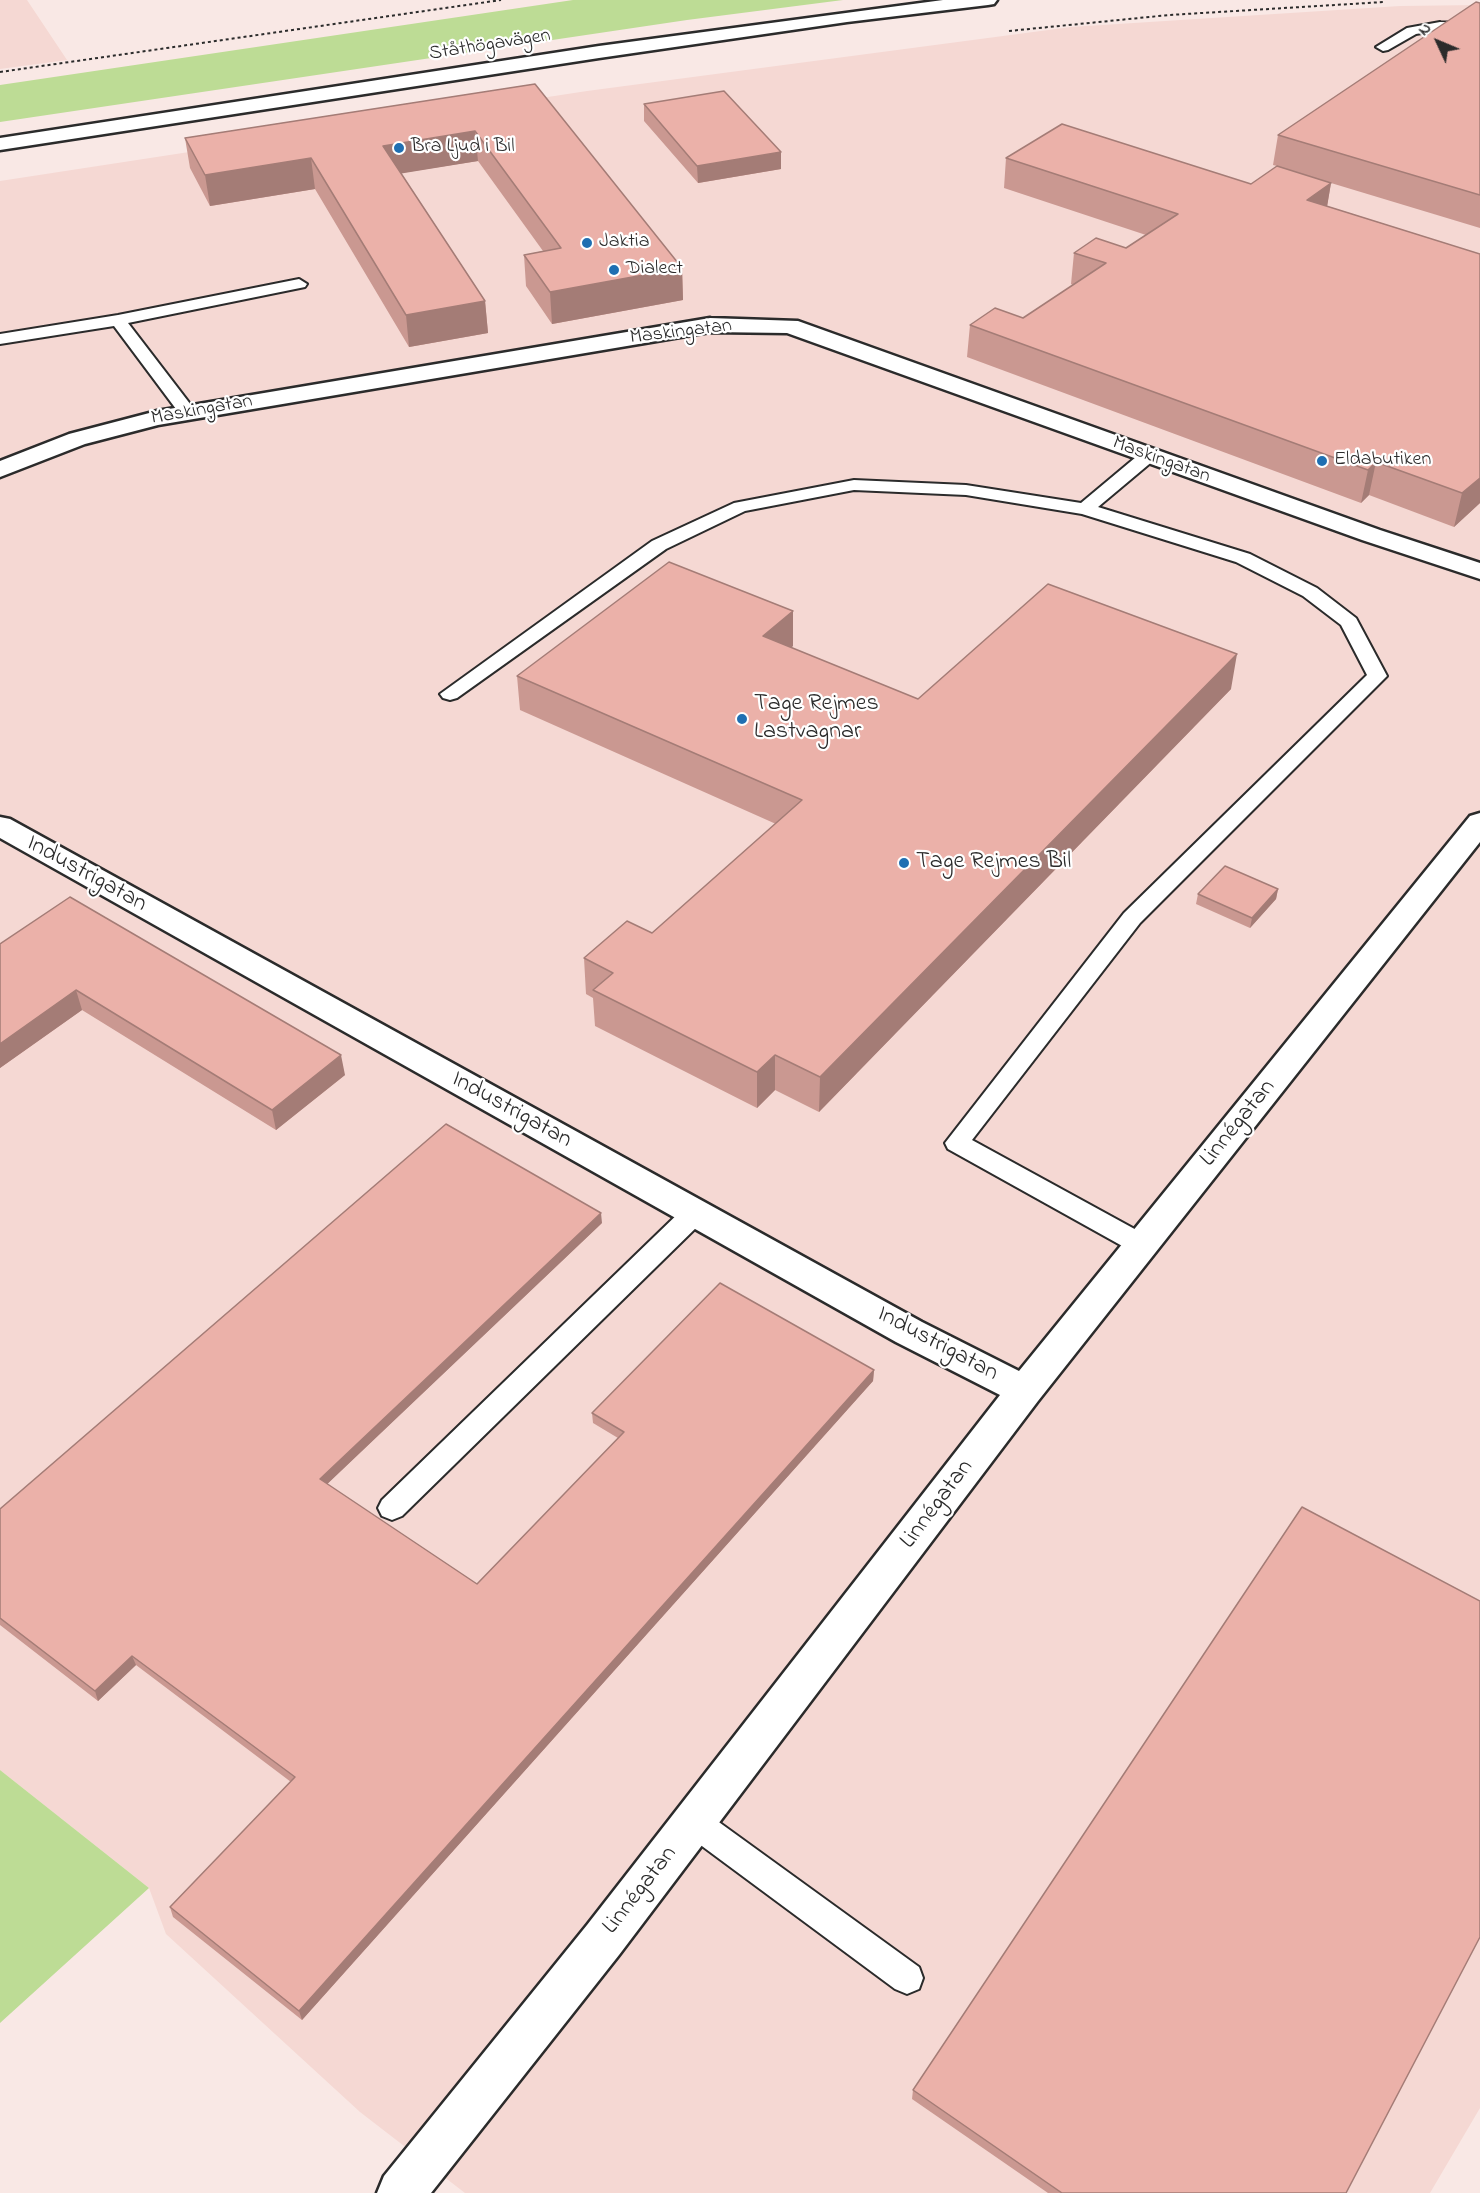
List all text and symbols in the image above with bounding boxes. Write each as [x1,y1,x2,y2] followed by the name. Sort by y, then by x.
[1408,12,1468,72] north arrow
[1413,17,1437,42] text: N
[428,25,552,67] street label: Ståthögavägen
[411,136,514,160] place label: Bra Ljud i Bil
[392,141,406,155] marker: Bra Ljud i Bil
[599,231,649,255] place label: Jaktia
[580,236,594,250] marker: Jaktia
[626,258,683,282] place label: Dialect
[607,263,621,277] marker: Dialect
[629,315,733,351] street label: Maskingatan
[149,390,255,432] street label: Maskingatan
[1109,432,1213,490] street label: Maskingatan
[1334,449,1431,473] place label: Eldabutiken
[1315,454,1329,468] marker: Eldabutiken
[754,691,879,747] place label: Tage Rejmes Lastvagnar
[735,712,749,726] marker: Tage Rejmes Lastvagnar
[21,830,151,920] street label: Industrigatan
[916,849,1071,877] place label: Tage Rejmes Bil
[897,856,911,870] marker: Tage Rejmes Bil
[446,1066,576,1156] street label: Industrigatan
[1195,1074,1283,1174] street label: Linnégatan
[871,1301,1003,1389] street label: Industrigatan
[895,1455,981,1555] street label: Linnégatan
[598,1841,684,1941] street label: Linnégatan

